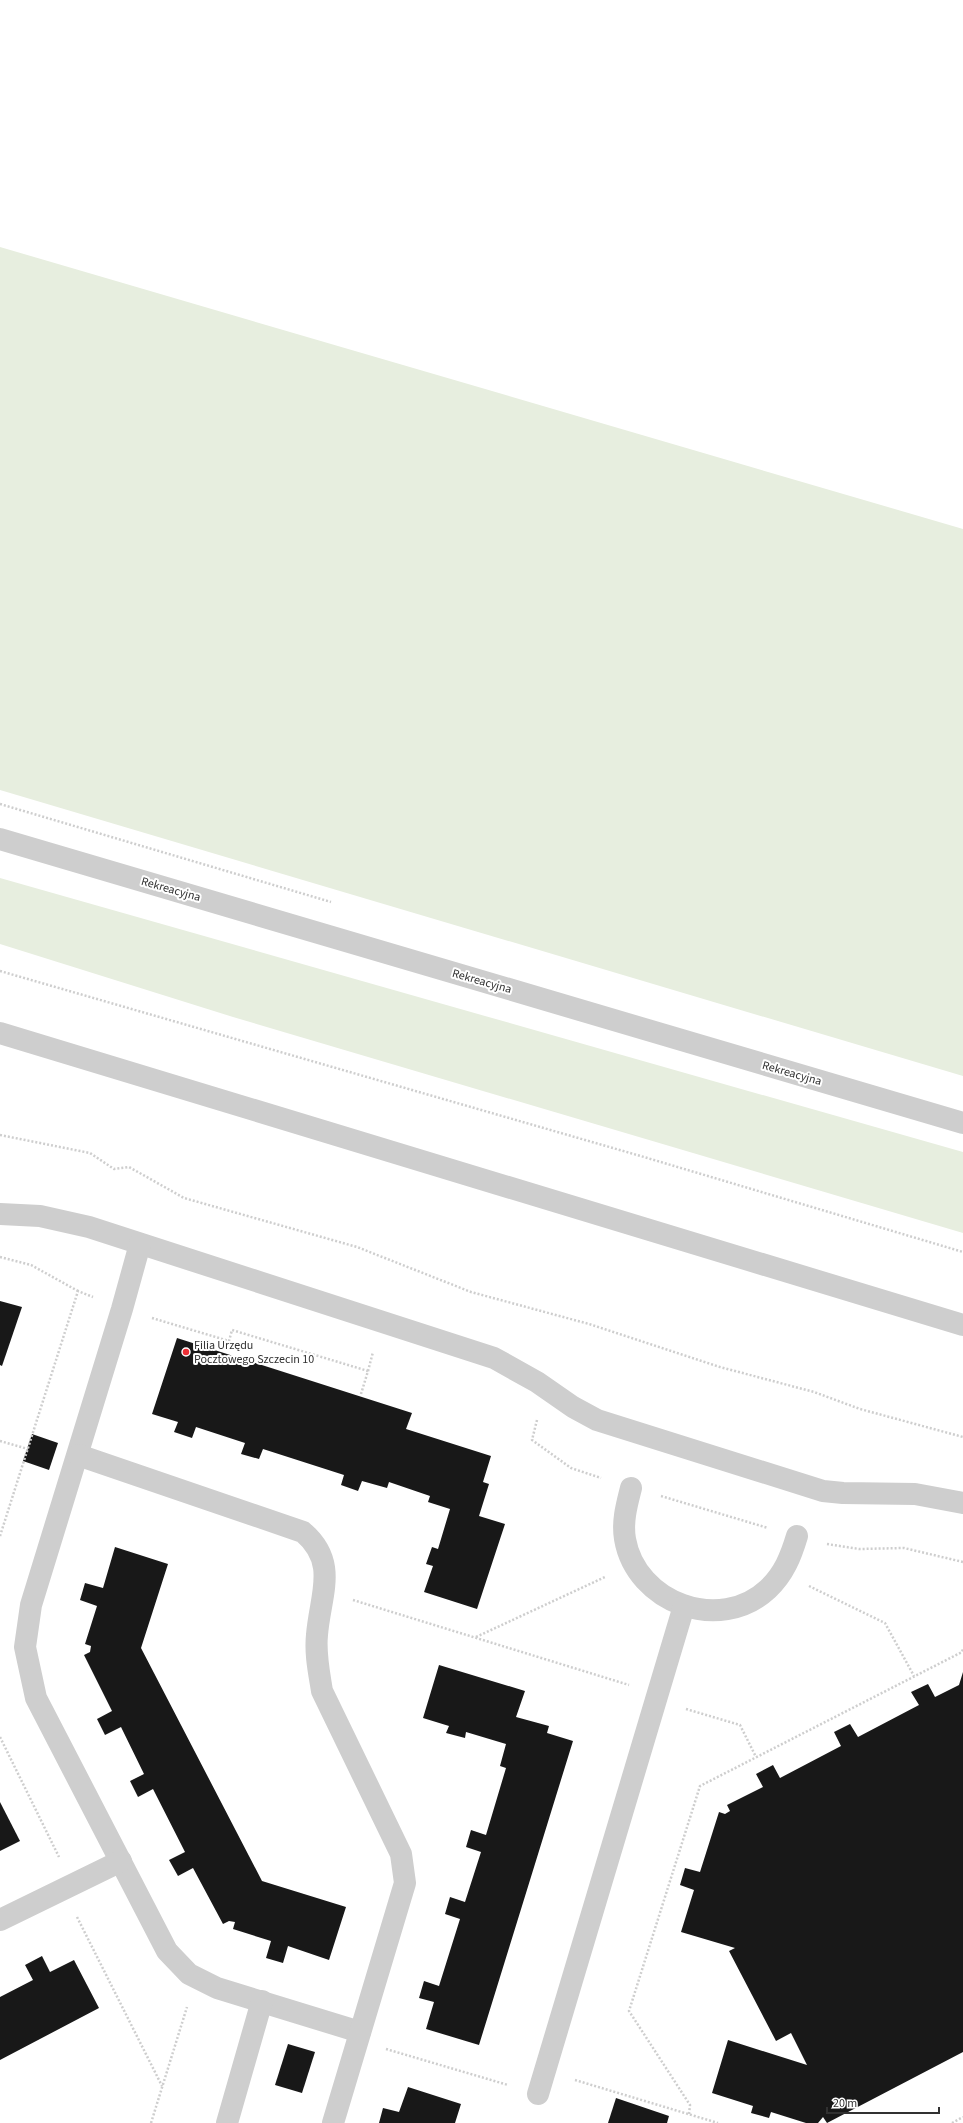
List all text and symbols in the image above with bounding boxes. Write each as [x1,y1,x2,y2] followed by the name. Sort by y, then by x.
[139,873,203,906] street label: Rekreacyjna
[450,965,514,998] street label: Rekreacyjna
[760,1057,824,1090] street label: Rekreacyjna
[194,1337,314,1368] place label: Filia Urzędu Pocztowego Szczecin 10
[181,1347,191,1357] marker: Filia Urzędu Pocztowego Szczecin 10
[827,2089,939,2115] scale bar
[833,2095,857,2112] text: 20 m

